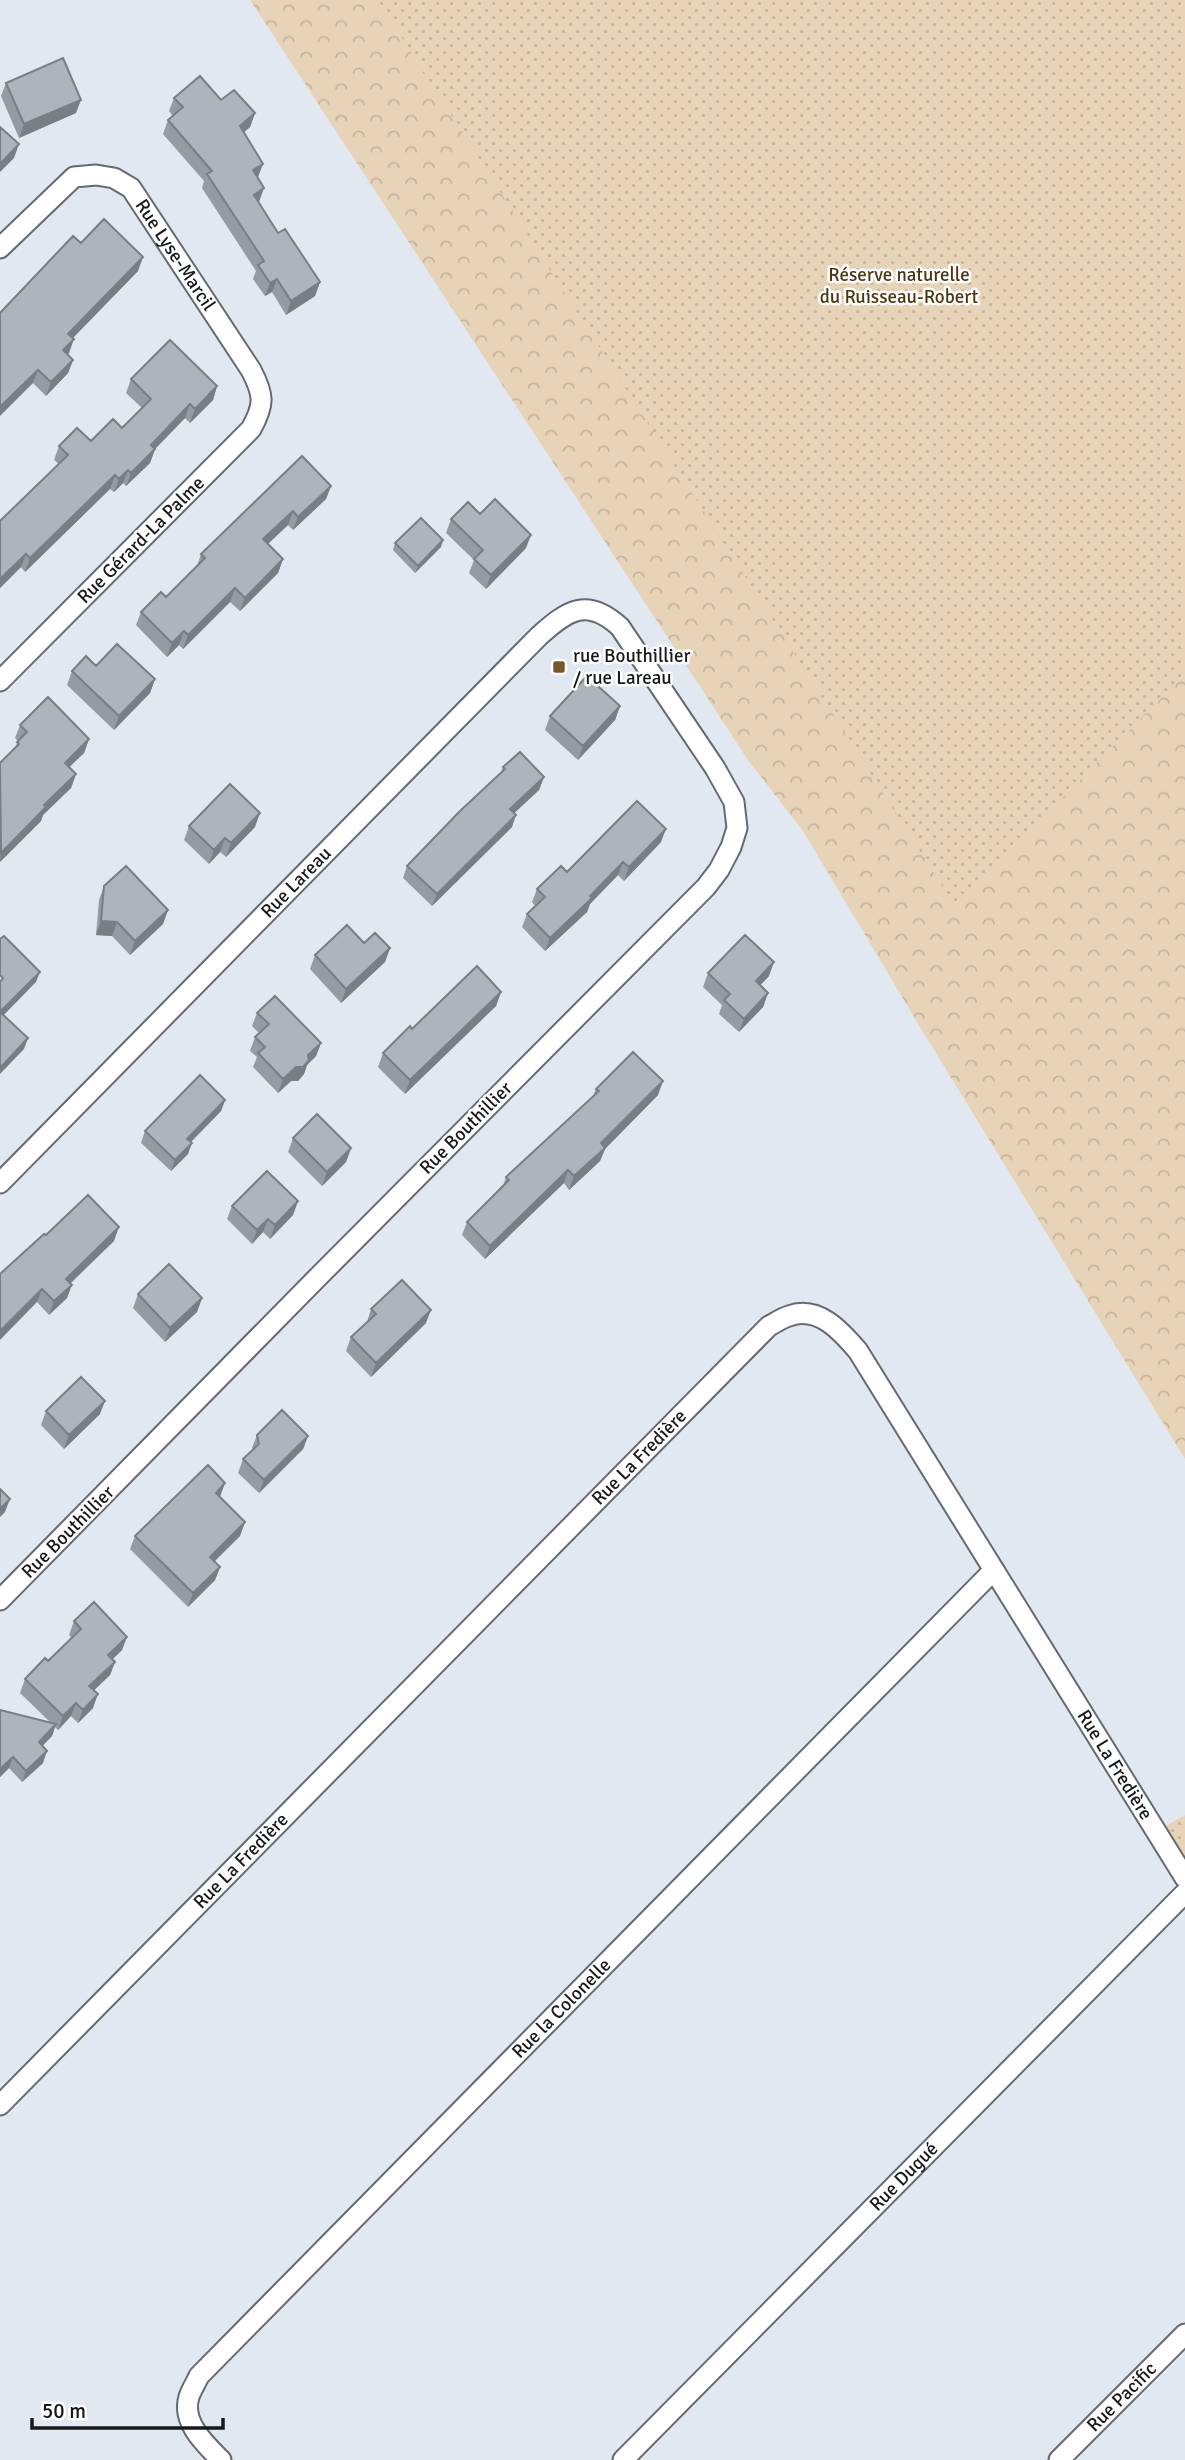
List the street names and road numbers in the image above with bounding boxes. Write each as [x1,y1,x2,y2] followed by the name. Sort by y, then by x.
[130,195,221,316] street label: Rue Lyse-Marcil
[72,471,210,609] street label: Rue Gérard-La Palme
[256,842,337,923] street label: Rue Lareau
[415,1077,517,1179] street label: Rue Bouthillier
[587,1404,692,1510] street label: Rue La Fredière
[17,1481,119,1583] street label: Rue Bouthillier
[1072,1705,1158,1824] street label: Rue La Fredière
[188,1808,293,1914] street label: Rue La Fredière
[507,1953,616,2064] street label: Rue la Colonelle
[864,2137,943,2216] street label: Rue Dugué
[1082,2357,1162,2437] street label: Rue Pacific

